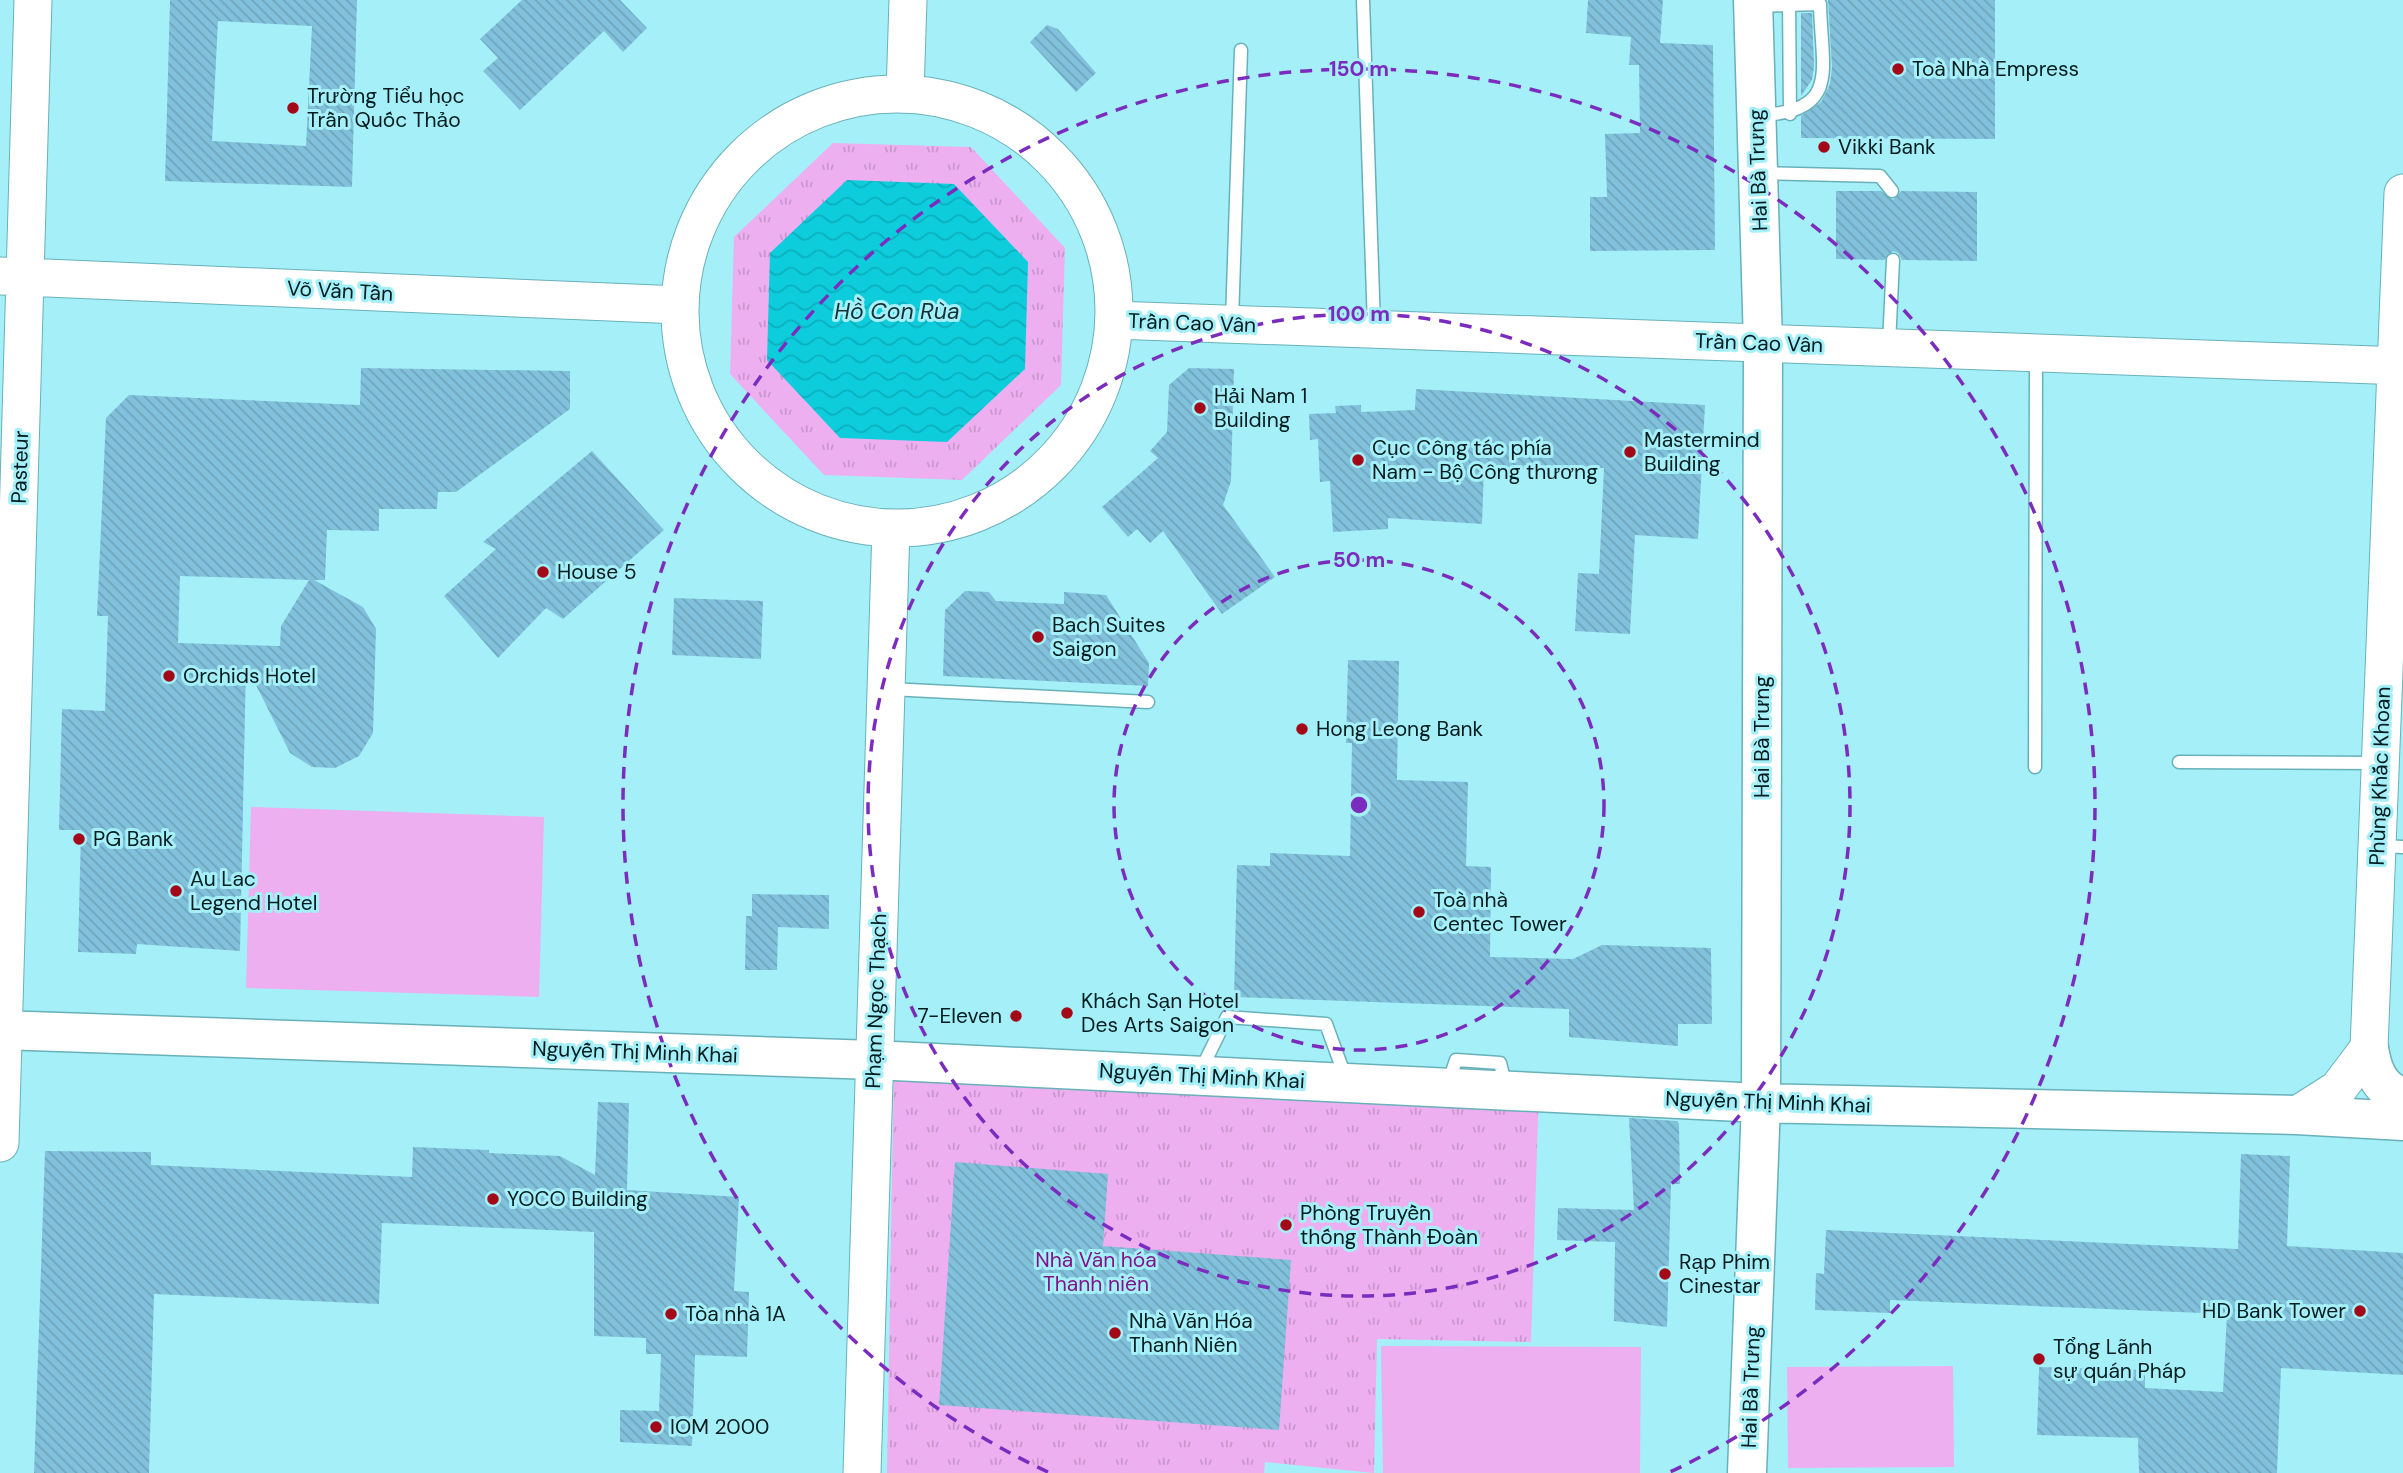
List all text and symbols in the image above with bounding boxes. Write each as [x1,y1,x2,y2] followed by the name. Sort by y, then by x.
[1329,55,1389,83] text: 150 m
[1912,55,2079,83] place label: Toà Nhà Empress
[1890,61,1906,77] marker: Toà Nhà Empress
[307,82,464,134] place label: Trường Tiểu học Trần Quốc Thảo
[285,100,301,116] marker: Trường Tiểu học Trần Quốc Thảo
[1742,108,1774,232] street label: Hai Bà Trưng
[1838,133,1936,161] place label: Vikki Bank
[1816,139,1832,155] marker: Vikki Bank
[286,274,394,308] street label: Võ Văn Tần
[834,296,960,326] water label: Hồ Con Rùa
[1328,300,1390,328] text: 100 m
[1127,307,1257,339] street label: Trần Cao Vân
[1694,327,1824,359] street label: Trần Cao Vân
[1214,382,1307,434] place label: Hải Nam 1 Building
[1192,400,1208,416] marker: Hải Nam 1 Building
[1644,426,1760,478] place label: Mastermind Building
[5,430,35,504] street label: Pasteur
[1372,434,1598,486] place label: Cục Công tác phía Nam - Bộ Công thương
[1622,444,1638,460] marker: Mastermind Building
[1350,452,1366,468] marker: Cục Công tác phía Nam - Bộ Công thương
[1333,546,1385,574] text: 50 m
[557,558,637,586] place label: House 5
[535,564,551,580] marker: House 5
[1052,611,1165,663] place label: Bach Suites Saigon
[1030,629,1046,645] marker: Bach Suites Saigon
[183,662,316,690] place label: Orchids Hotel
[161,668,177,684] marker: Orchids Hotel
[1748,676,1776,798] street label: Hai Bà Trưng
[2363,686,2397,866] street label: Phùng Khắc Khoan
[1316,715,1484,743] place label: Hong Leong Bank
[1294,721,1310,737] marker: Hong Leong Bank
[1347,793,1371,817] centre of rings
[93,825,174,853] place label: PG Bank
[71,831,87,847] marker: PG Bank
[190,865,317,917] place label: Au Lac Legend Hotel
[168,883,184,899] marker: Au Lac Legend Hotel
[1433,886,1567,938] place label: Toà nhà Centec Tower
[1411,904,1427,920] marker: Toà nhà Centec Tower
[859,913,893,1089] street label: Phạm Ngọc Thạch
[1081,987,1239,1039] place label: Khách Sạn Hotel Des Arts Saigon
[918,1002,1002,1030] place label: 7-Eleven
[1059,1005,1075,1021] marker: Khách Sạn Hotel Des Arts Saigon
[1008,1008,1024,1024] marker: 7-Eleven
[532,1034,738,1070] street label: Nguyễn Thị Minh Khai
[1098,1057,1306,1095] street label: Nguyễn Thị Minh Khai
[1665,1084,1871,1120] street label: Nguyễn Thị Minh Khai
[507,1185,648,1213] place label: YOCO Building
[485,1191,501,1207] marker: YOCO Building
[1300,1199,1478,1251] place label: Phòng Truyền thống Thành Đoàn
[1278,1217,1294,1233] marker: Phòng Truyền thống Thành Đoàn
[1035,1246,1157,1298] park label: Nhà Văn hóa Thanh niên
[1679,1248,1770,1300] place label: Rạp Phim Cinestar
[1657,1266,1673,1282] marker: Rạp Phim Cinestar
[2202,1297,2346,1325] place label: HD Bank Tower
[685,1300,786,1328] place label: Tòa nhà 1A
[2352,1303,2368,1319] marker: HD Bank Tower
[663,1306,679,1322] marker: Tòa nhà 1A
[1129,1307,1253,1359] place label: Nhà Văn Hóa Thanh Niên
[1107,1325,1123,1341] marker: Nhà Văn Hóa Thanh Niên
[1735,1325,1767,1449] street label: Hai Bà Trưng
[2053,1333,2186,1385] place label: Tổng Lãnh sự quán Pháp
[2031,1351,2047,1367] marker: Tổng Lãnh sự quán Pháp
[670,1413,769,1441] place label: IOM 2000
[648,1419,664,1435] marker: IOM 2000

